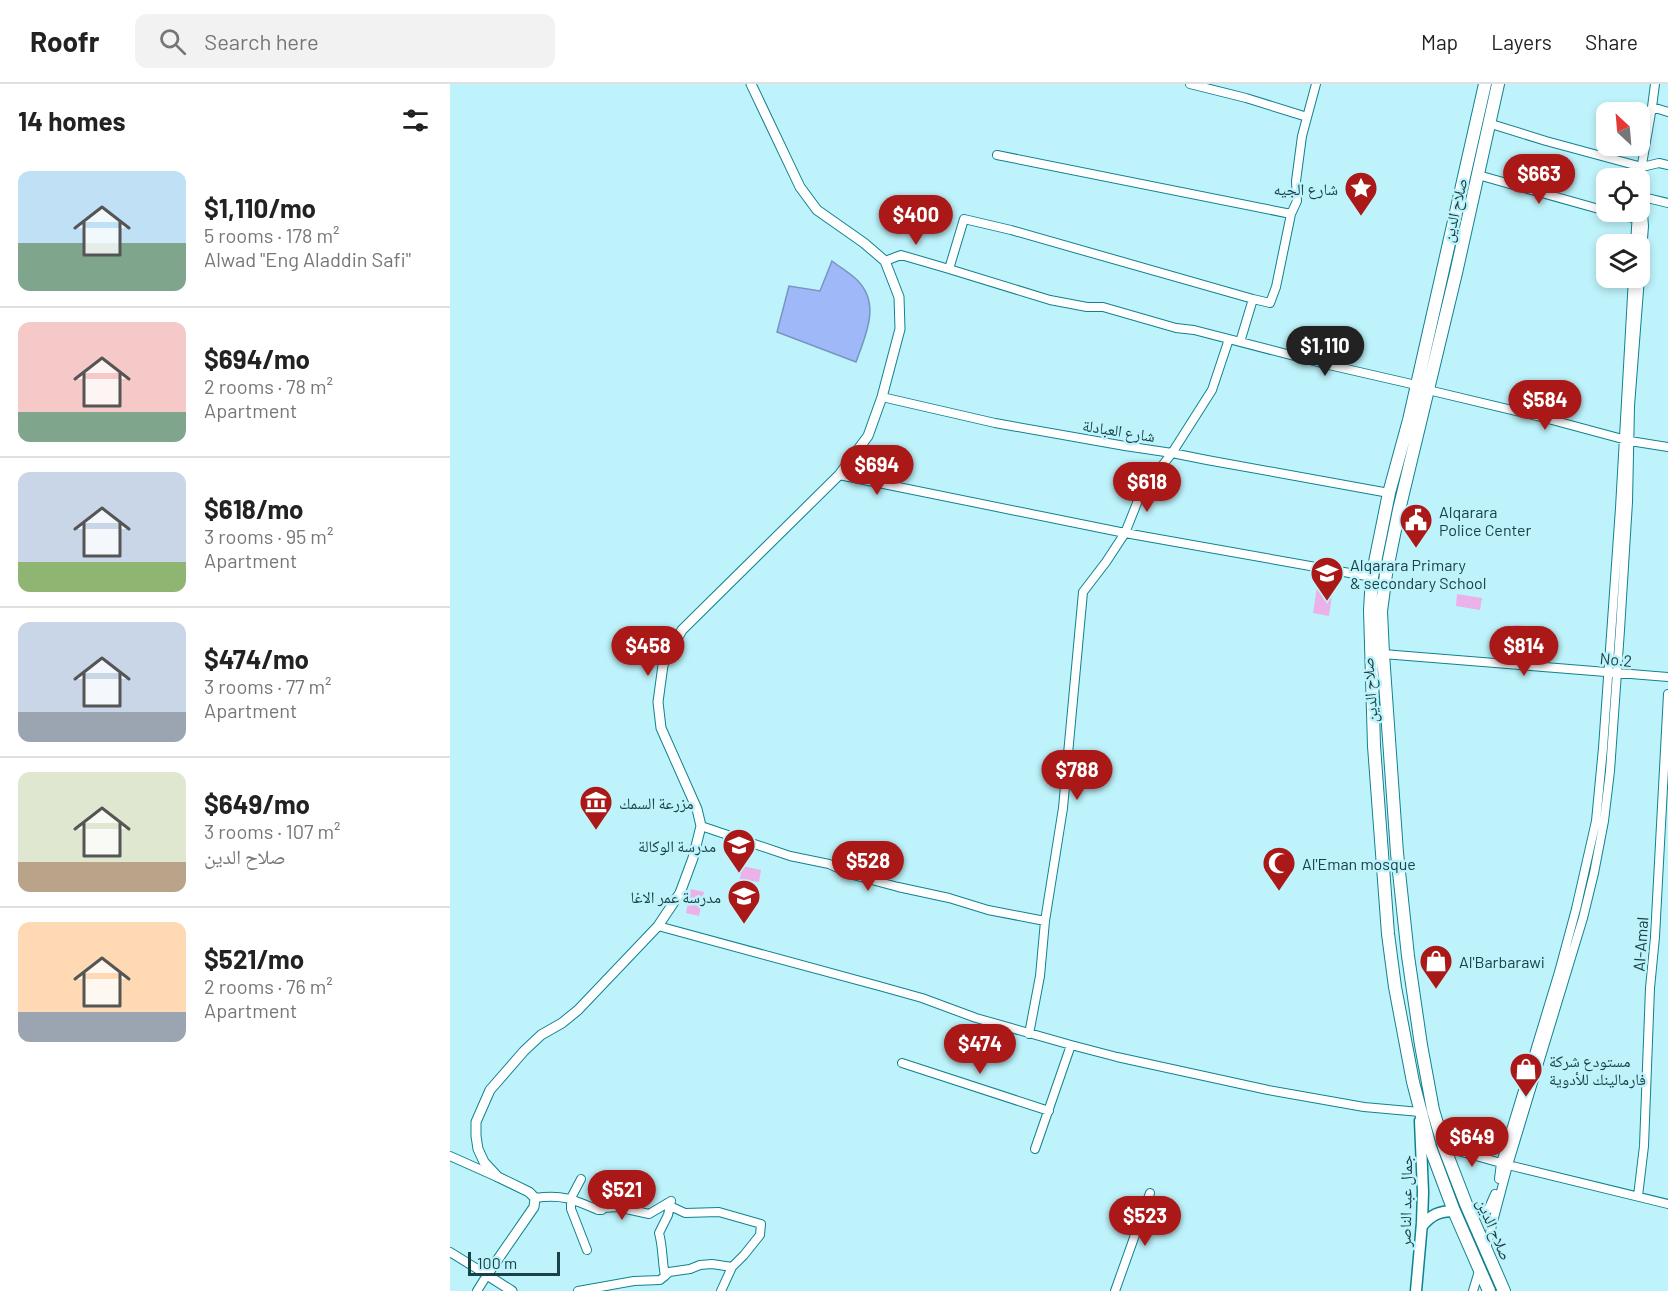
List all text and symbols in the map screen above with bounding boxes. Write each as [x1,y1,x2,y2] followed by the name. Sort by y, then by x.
[135,14,555,68] search box
[30,24,99,58] text: Roofr
[156,25,189,58] icon: search
[204,28,319,54] text: Search here
[1421,29,1458,54] text: Map
[1491,29,1552,54] text: Layers
[1585,29,1638,54] text: Share
[1596,102,1650,156] north arrow
[1596,102,1650,288] map controls
[399,104,432,137] icon: filters
[18,105,125,136] text: 14 homes
[1503,154,1575,205] pin: $663
[1517,161,1561,185] text: $663
[1596,168,1650,222] button: locate
[1343,170,1379,217] place icon: شارع الجيه
[1437,176,1473,244] street label: صلاح الدين
[1274,179,1338,200] place label: شارع الجيه
[204,192,316,223] text: $1,110/mo
[66,195,138,267] icon: home
[880,195,952,246] pin: $400
[893,202,939,226] text: $400
[204,223,340,247] text: 5 rooms · 178 m²
[1596,234,1650,288] button: layers
[204,247,411,271] text: Alwad "Eng Aladdin Safi"
[1276,326,1374,377] pin: $1,110
[1300,333,1350,357] text: $1,110
[204,343,310,374] text: $694/mo
[66,346,138,418] icon: home
[204,374,333,398] text: 2 rooms · 78 m²
[1509,380,1581,431] pin: $584
[1522,387,1568,411] text: $584
[204,398,297,422] text: Apartment
[1081,415,1157,447] street label: شارع العبادلة
[841,445,913,496] pin: $694
[855,452,899,476] text: $694
[1111,462,1183,513] pin: $618
[1127,469,1167,493] text: $618
[204,493,304,524] text: $618/mo
[66,496,138,568] icon: home
[1398,502,1434,549] public building icon: Alqarara Police Center
[1439,502,1532,539] place label: Alqarara Police Center
[204,524,333,548] text: 3 rooms · 95 m²
[204,548,297,572] text: Apartment
[1309,555,1345,602] school or university icon: Alqarara Primary & secondary School
[1350,555,1487,592] place label: Alqarara Primary & secondary School
[612,626,684,677] pin: $458
[1488,626,1560,677] pin: $814
[625,633,671,657] text: $458
[1503,633,1545,657] text: $814
[204,643,309,674] text: $474/mo
[66,646,138,718] icon: home
[1599,648,1633,670] street label: No.2
[1357,657,1383,723] street label: صلاح الدين
[204,674,332,698] text: 3 rooms · 77 m²
[204,698,297,722] text: Apartment
[1041,750,1113,801] pin: $788
[1056,757,1099,781] text: $788
[578,784,614,831] museum icon: مزرعة السمك
[204,788,310,819] text: $649/mo
[619,793,694,813] place label: مزرعة السمك
[66,796,138,868] icon: home
[204,819,340,843] text: 3 rooms · 107 m²
[721,827,757,874] school or university icon: مدرسة الوكالة
[638,836,716,856] place label: مدرسة الوكالة
[832,841,904,892] pin: $528
[204,844,286,868] text: صلاح الدين
[1261,845,1297,892] mosque icon: Al'Eman mosque
[846,848,890,872] text: $528
[1302,854,1416,873] place label: Al'Eman mosque
[726,878,762,925] school or university icon: مدرسة عمر الاغا
[630,887,721,907] place label: مدرسة عمر الاغا
[1629,916,1651,972] street label: Al-Amal
[204,943,304,974] text: $521/mo
[1418,943,1454,990] shop icon: Al'Barbarawi
[66,946,138,1018] icon: home
[1459,952,1545,971] place label: Al'Barbarawi
[204,974,333,998] text: 2 rooms · 76 m²
[204,998,297,1022] text: Apartment
[944,1024,1016,1075] pin: $474
[958,1031,1002,1055] text: $474
[1508,1051,1544,1098] shop icon: مستودع شركة فارمالينك للأدوية
[1549,1051,1646,1089] place label: مستودع شركة فارمالينك للأدوية
[1436,1117,1508,1168] pin: $649
[1450,1124,1494,1148] text: $649
[1395,1155,1417,1248] street label: جمال عبد الناصر
[586,1170,658,1221] pin: $521
[602,1177,642,1201] text: $521
[1472,1195,1517,1264] street label: صلاح الدين
[1109,1196,1181,1247] pin: $523
[1123,1203,1167,1227] text: $523
[468,1249,560,1276] scale bar
[477,1253,517,1272] text: 100 m

